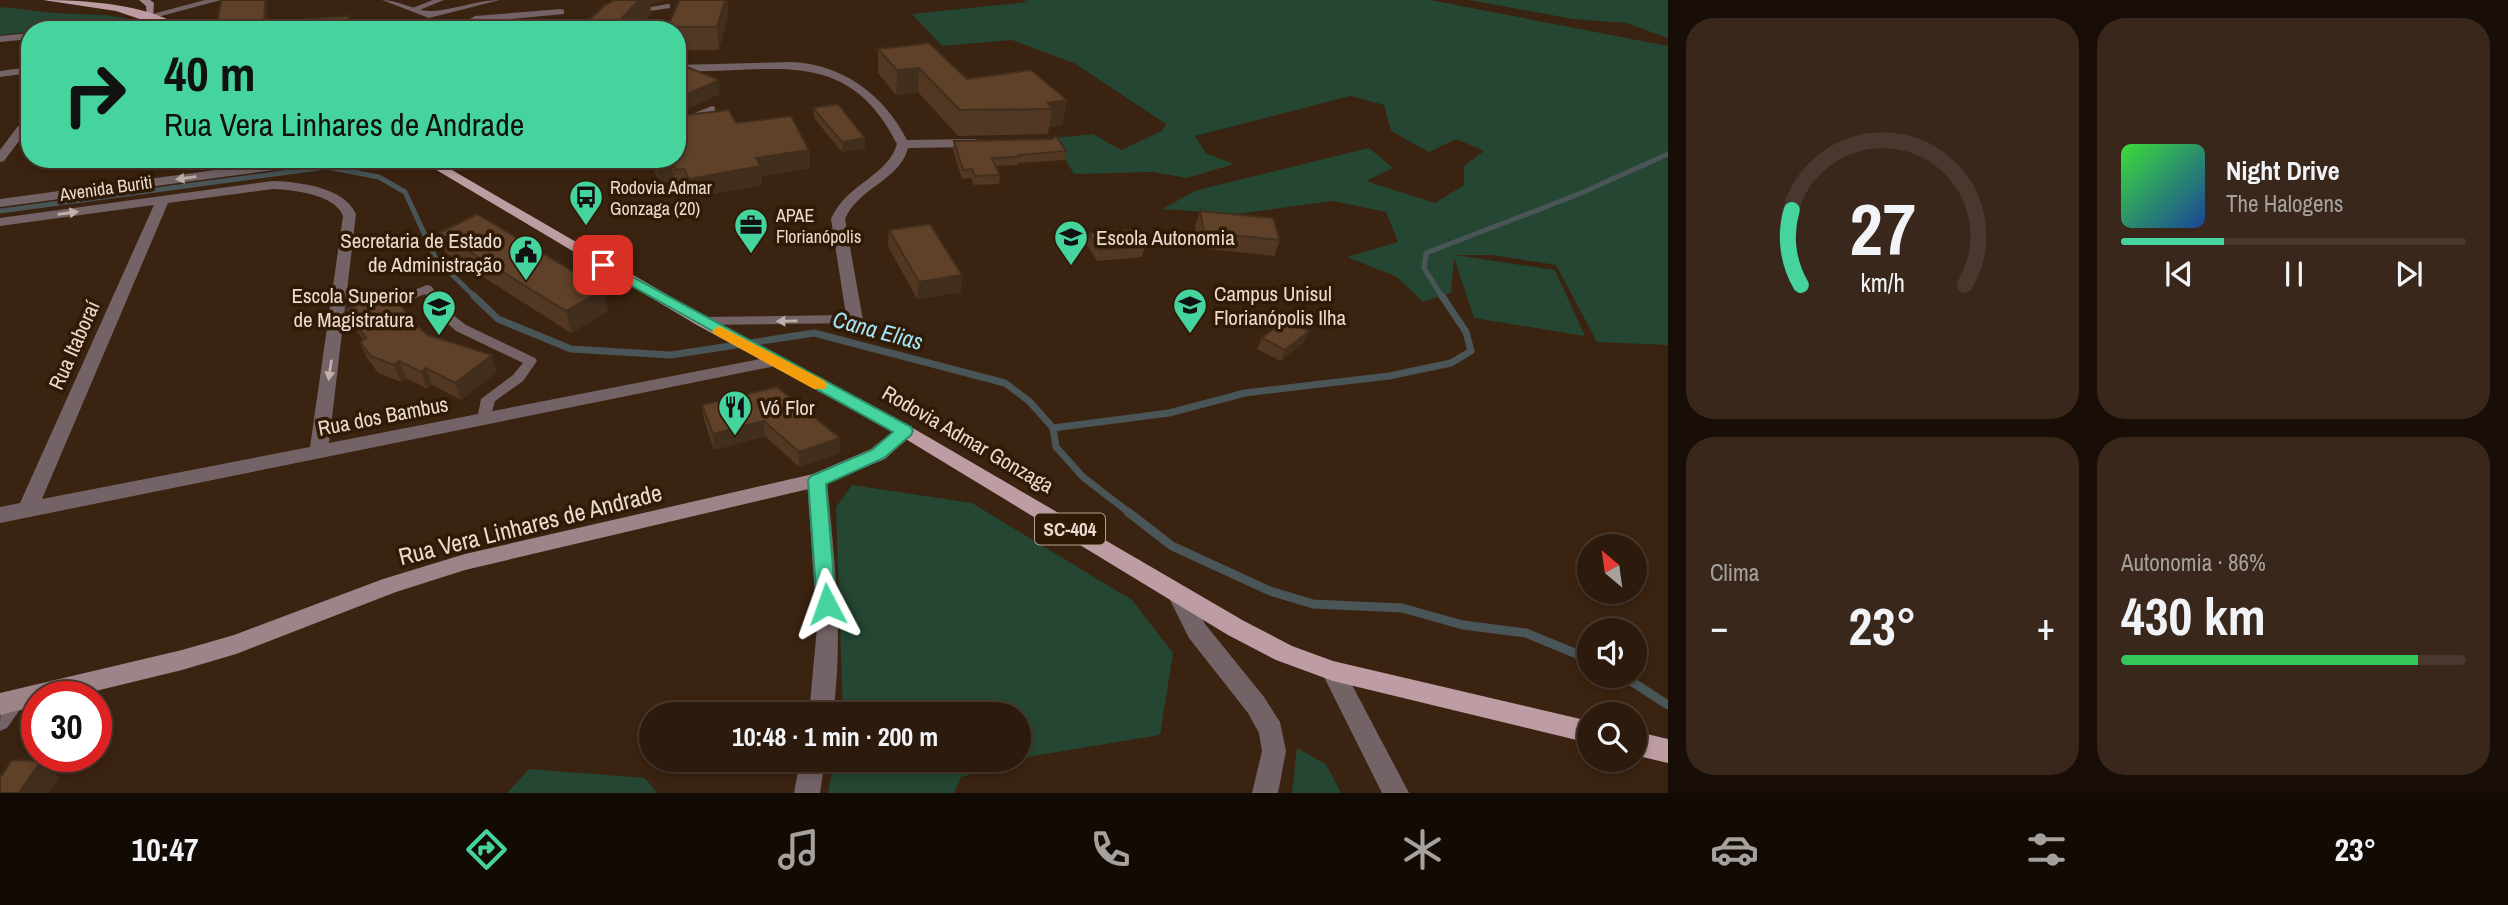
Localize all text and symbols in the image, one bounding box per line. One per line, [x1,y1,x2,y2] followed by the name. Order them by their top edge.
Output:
[164,40,256,106] text: 40 m
[49,49,140,140] icon: right
[164,103,524,146] text: Rua Vera Linhares de Andrade
[2226,153,2340,188] text: Night Drive
[57,169,154,207] street label: Avenida Buriti
[175,173,197,184] one-way arrow
[610,175,712,221] place label: Rodovia Admar Gonzaga (20)
[567,178,605,227] bus stop icon: Rodovia Admar Gonzaga (20)
[1849,180,1916,278] text: 27
[2226,188,2343,219] text: The Halogens
[775,203,861,249] place label: APAE Florianópolis
[732,206,770,255] office icon: APAE Florianópolis
[57,207,79,218] one-way arrow
[1052,218,1090,267] school or university icon: Escola Autonomia
[1096,223,1235,252] place label: Escola Autonomia
[340,226,502,279] place label: Secretaria de Estado de Administração
[507,233,545,282] public building icon: Secretaria de Estado de Administração
[573,235,633,295] pin
[584,246,622,284] icon: arrive
[2160,255,2198,293] icon: previous
[2275,255,2313,293] icon: pause
[2390,255,2428,293] icon: next
[1860,266,1905,300] text: km/h
[1214,279,1347,332] place label: Campus Unisul Florianópolis Ilha
[291,281,414,334] place label: Escola Superior de Magistratura
[1171,286,1209,335] school or university icon: Campus Unisul Florianópolis Ilha
[420,288,458,337] school or university icon: Escola Superior de Magistratura
[41,296,107,394] street label: Rua Itaboraí
[829,303,927,357] water label: Cana Elias
[776,315,798,326] one-way arrow
[325,360,336,382] one-way arrow
[877,378,1059,500] street label: Rodovia Admar Gonzaga
[716,388,754,437] restaurant icon: Vó Flor
[315,389,451,443] street label: Rua dos Bambus
[760,393,815,422] place label: Vó Flor
[395,476,665,572] street label: Rua Vera Linhares de Andrade
[1035,514,1105,544] road number: SC-404
[1577,534,1647,604] north arrow
[1577,534,1647,772] map controls
[2121,547,2266,578] text: Autonomia · 86%
[1710,557,1759,588] text: Clima
[790,567,864,641] position arrow
[2121,581,2266,651] text: 430 km
[1848,591,1917,661] text: 23°
[1710,601,1728,652] text: −
[2037,601,2055,652] text: +
[1577,618,1647,688] button: sound
[21,681,112,772] speed limit sign: 30
[1577,702,1647,772] button: search
[732,719,938,754] text: 10:48 · 1 min · 200 m
[462,825,511,874] icon: directions
[774,825,823,874] icon: music
[1086,825,1135,874] icon: phone
[1398,825,1447,874] icon: climate
[1710,825,1759,874] icon: car
[2022,825,2071,874] icon: filters
[132,828,199,871] text: 10:47
[2334,828,2376,871] text: 23°

